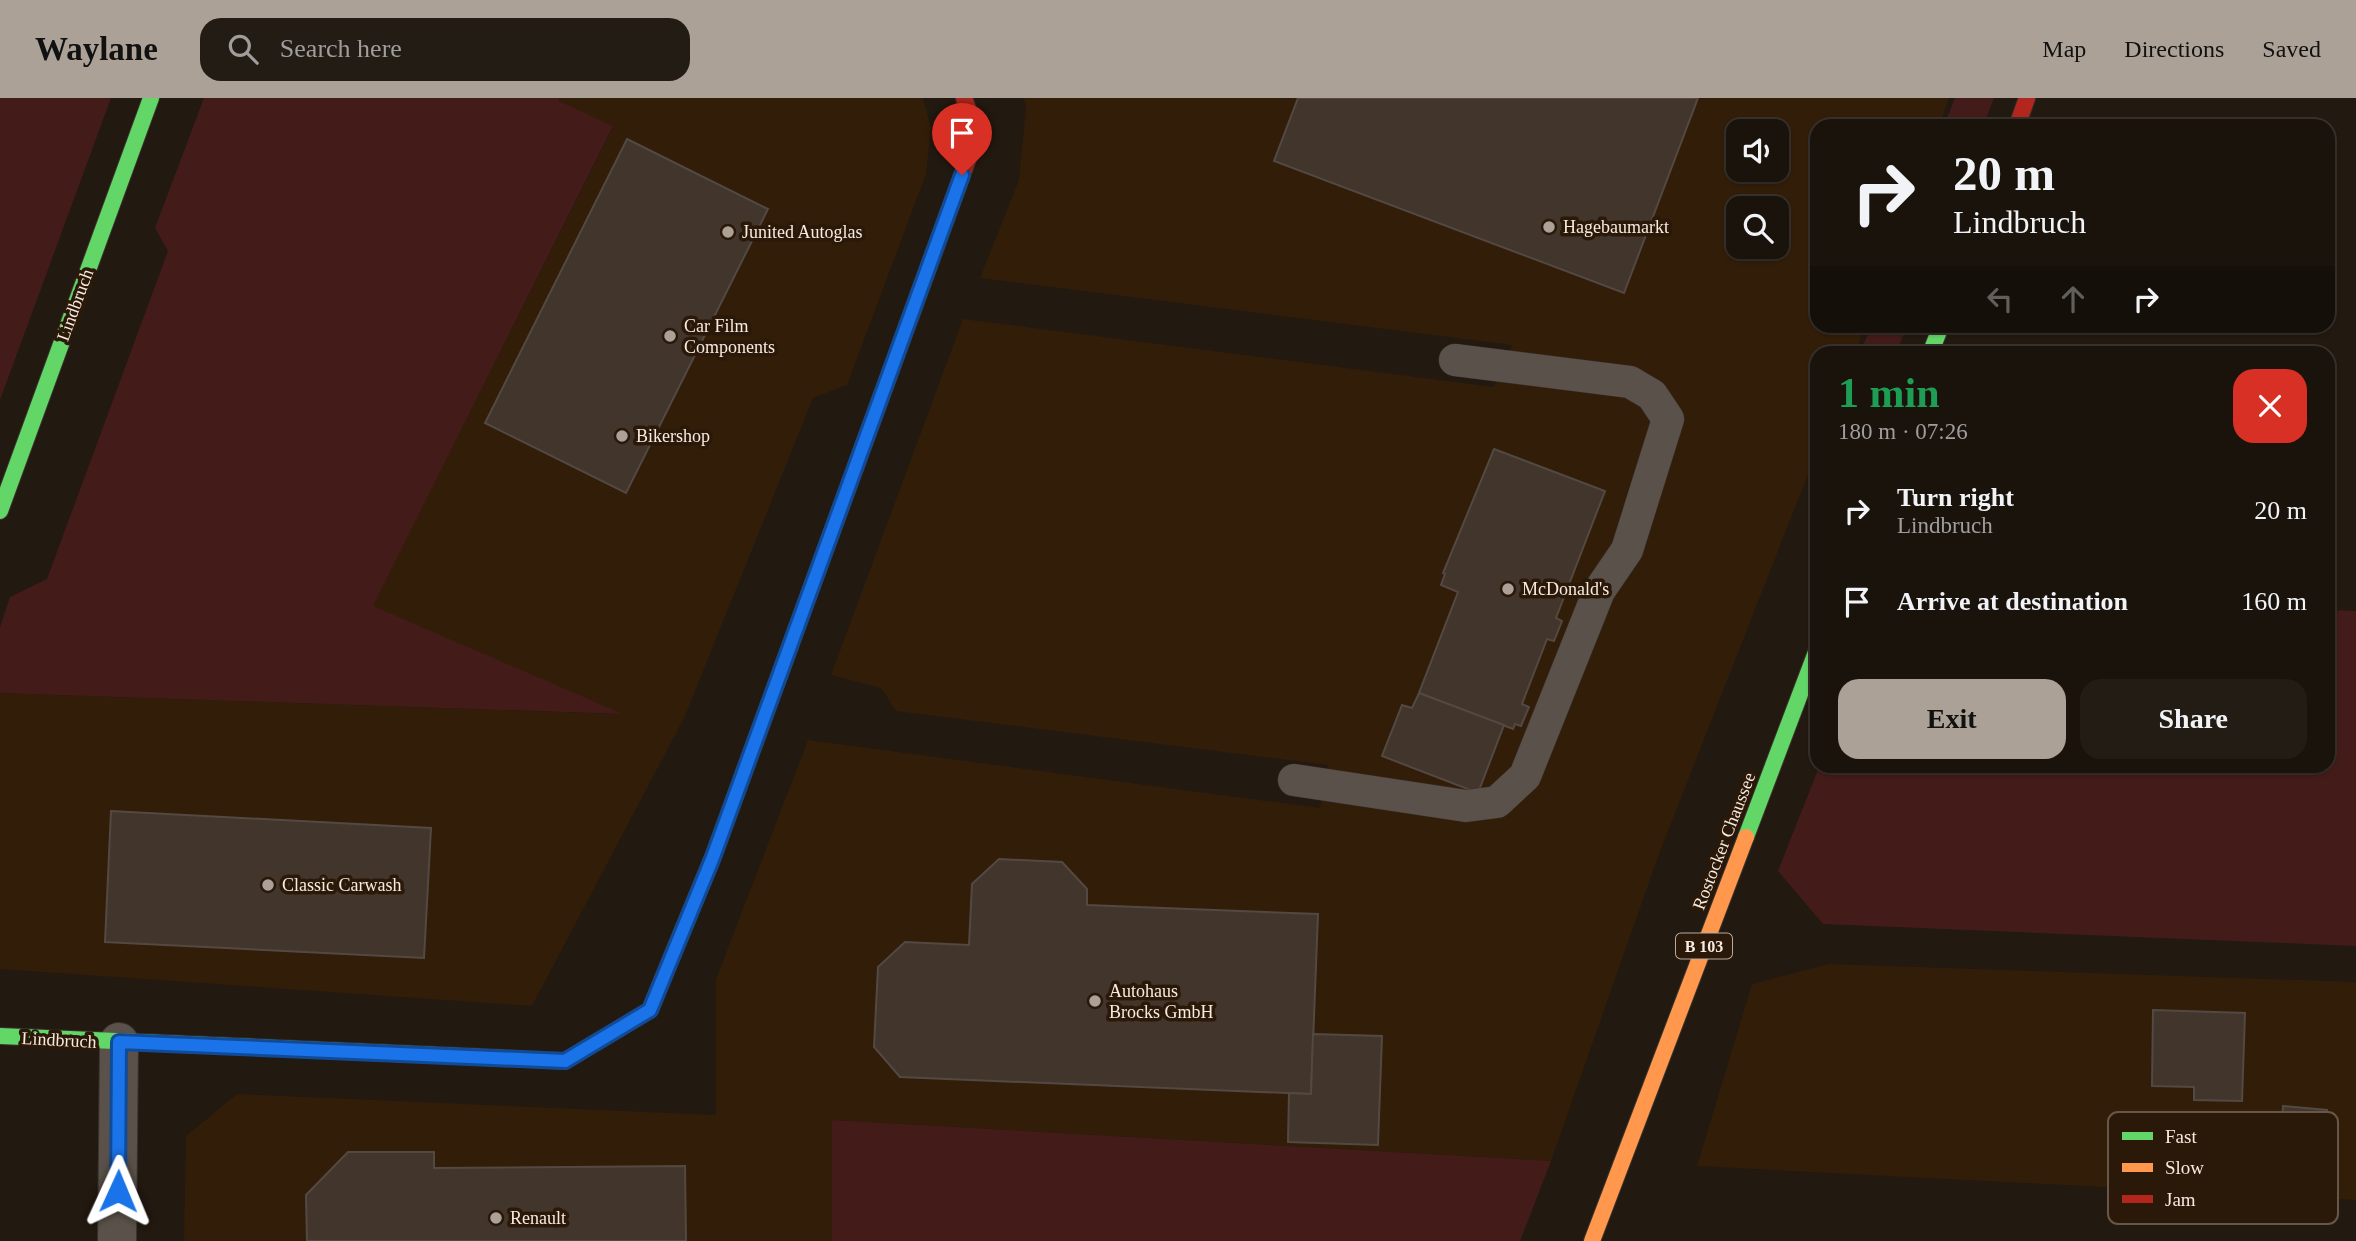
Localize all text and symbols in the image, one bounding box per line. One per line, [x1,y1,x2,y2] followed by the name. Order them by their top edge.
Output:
[200,18,690,81] search box
[224,30,262,68] icon: search
[35,31,158,67] text: Waylane
[280,34,402,63] text: Search here
[2042,36,2086,62] text: Map
[2124,36,2224,62] text: Directions
[2262,36,2321,62] text: Saved
[932,103,992,175] pin
[943,114,981,152] icon: arrive
[1726,119,1789,259] map controls
[1726,119,1789,182] button: sound
[1953,146,2055,201] text: 20 m
[1838,147,1929,238] icon: right
[1726,196,1789,259] button: search
[1953,204,2086,240] text: Lindbruch
[1563,217,1669,237] place label: Hagebaumarkt
[1541,219,1557,235] marker: Hagebaumarkt
[742,222,863,242] place label: Junited Autoglas
[720,224,736,240] marker: Junited Autoglas
[53,266,97,344] street label: Lindbruch
[1981,280,2019,318] icon: left
[2054,280,2092,318] icon: ahead
[2127,280,2165,318] icon: right
[684,316,775,357] place label: Car Film Components
[662,328,678,344] marker: Car Film Components
[2233,369,2307,443] button: close
[1838,370,1940,416] text: 1 min
[1838,419,1968,444] text: 180 m · 07:26
[636,426,710,446] place label: Bikershop
[614,428,630,444] marker: Bikershop
[1897,483,2014,512] text: Turn right
[1838,492,1876,530] icon: right
[2254,496,2307,525] text: 20 m
[1897,513,1993,538] text: Lindbruch
[1522,579,1609,599] place label: McDonald's
[1500,581,1516,597] marker: McDonald's
[1838,583,1876,621] icon: arrive
[1897,587,2128,616] text: Arrive at destination
[2241,587,2307,616] text: 160 m
[1838,679,2066,759] button: Exit
[2080,679,2307,759] button: Share
[1689,770,1759,912] street label: Rostocker Chaussee
[282,875,401,895] place label: Classic Carwash
[260,877,276,893] marker: Classic Carwash
[1676,933,1732,958] road number: B 103
[1109,981,1214,1022] place label: Autohaus Brocks GmbH
[1087,993,1103,1009] marker: Autohaus Brocks GmbH
[21,1028,97,1052] street label: Lindbruch
[2108,1112,2338,1224] legend
[2165,1126,2197,1147] text: Fast
[81,1154,155,1228] position arrow
[2165,1157,2204,1178] text: Slow
[2165,1189,2196,1210] text: Jam
[510,1208,566,1228] place label: Renault
[488,1210,504,1226] marker: Renault

